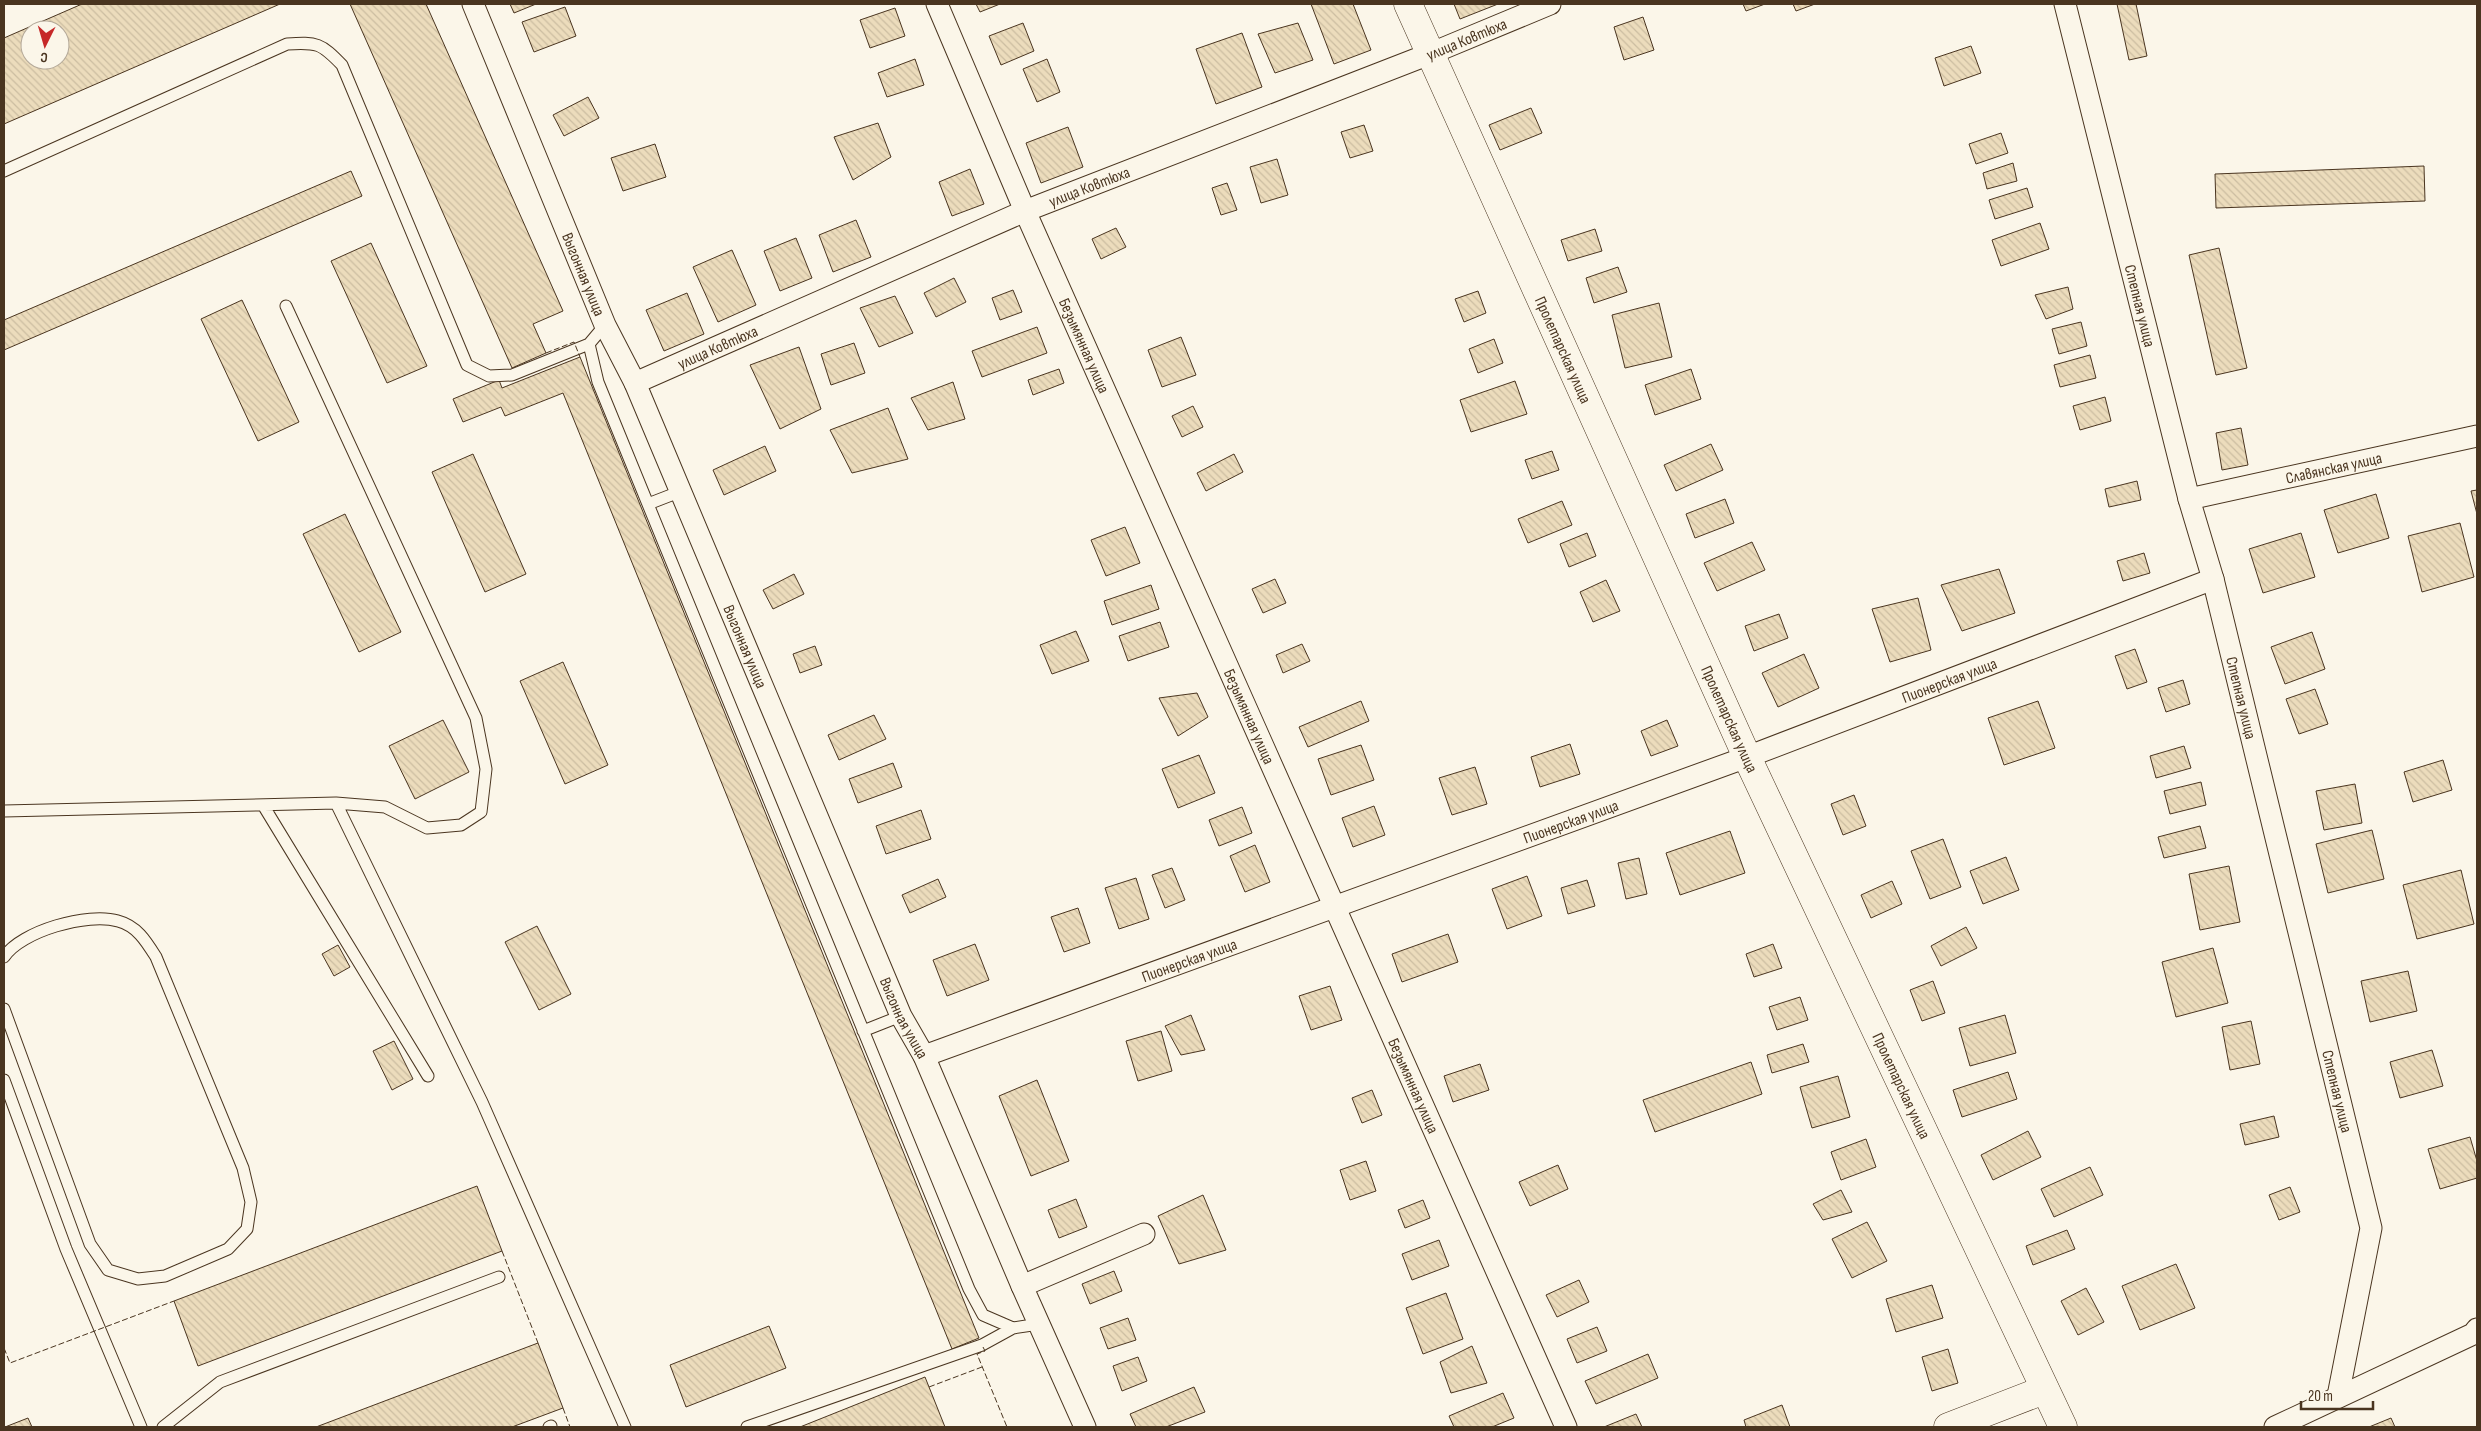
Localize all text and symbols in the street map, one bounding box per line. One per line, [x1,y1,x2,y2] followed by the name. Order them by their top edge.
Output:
[1424,15,1510,65] street label: улица Ковтюха
[20,20,70,70] north arrow
[40,49,48,66] text: С
[1046,163,1133,212] street label: улица Ковтюха
[557,230,608,319] street label: Выгонная улица
[2120,263,2159,349] street label: Степная улица
[1530,294,1595,407] street label: Пролетарская улица
[1054,295,1113,397] street label: Безымянная улица
[675,322,761,374] street label: улица Ковтюха
[2284,449,2384,489] street label: Славянская улица
[718,602,770,691] street label: Выгонная улица
[1900,654,2000,708] street label: Пионерская улица
[2221,655,2260,741] street label: Степная улица
[1696,663,1761,776] street label: Пролетарская улица
[1219,666,1278,767] street label: Безымянная улица
[1521,796,1621,848] street label: Пионерская улица
[1139,935,1240,987] street label: Пионерская улица
[875,975,931,1062] street label: Выгонная улица
[1867,1030,1934,1142] street label: Пролетарская улица
[1383,1036,1442,1137] street label: Безымянная улица
[2317,1048,2355,1135] street label: Степная улица
[2301,1378,2374,1410] scale bar
[2308,1387,2333,1406] text: 20 m

